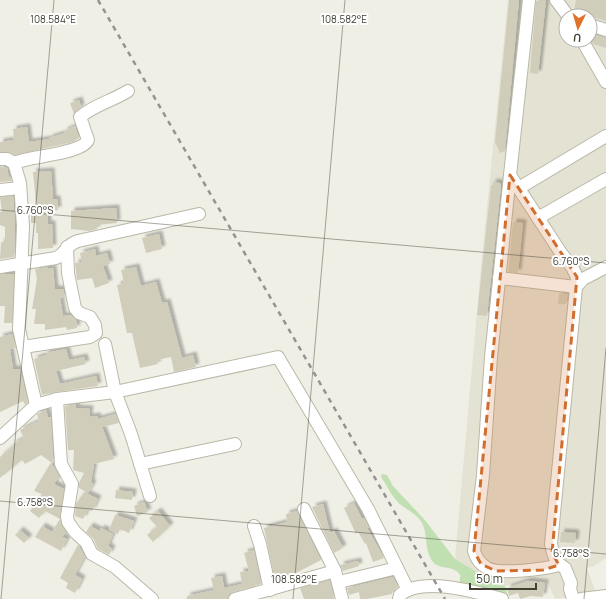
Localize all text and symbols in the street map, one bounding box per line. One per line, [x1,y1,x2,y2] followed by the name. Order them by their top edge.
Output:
[558,8,598,48] north arrow
[30,12,76,26] text: 108.584°E
[321,12,367,26] text: 108.582°E
[572,31,582,46] text: U
[17,203,53,217] text: 6.760°S
[553,254,589,268] text: 6.760°S
[17,495,53,509] text: 6.758°S
[553,546,589,560] text: 6.758°S
[470,565,536,591] scale bar
[476,570,503,587] text: 50 m
[271,572,317,586] text: 108.582°E

